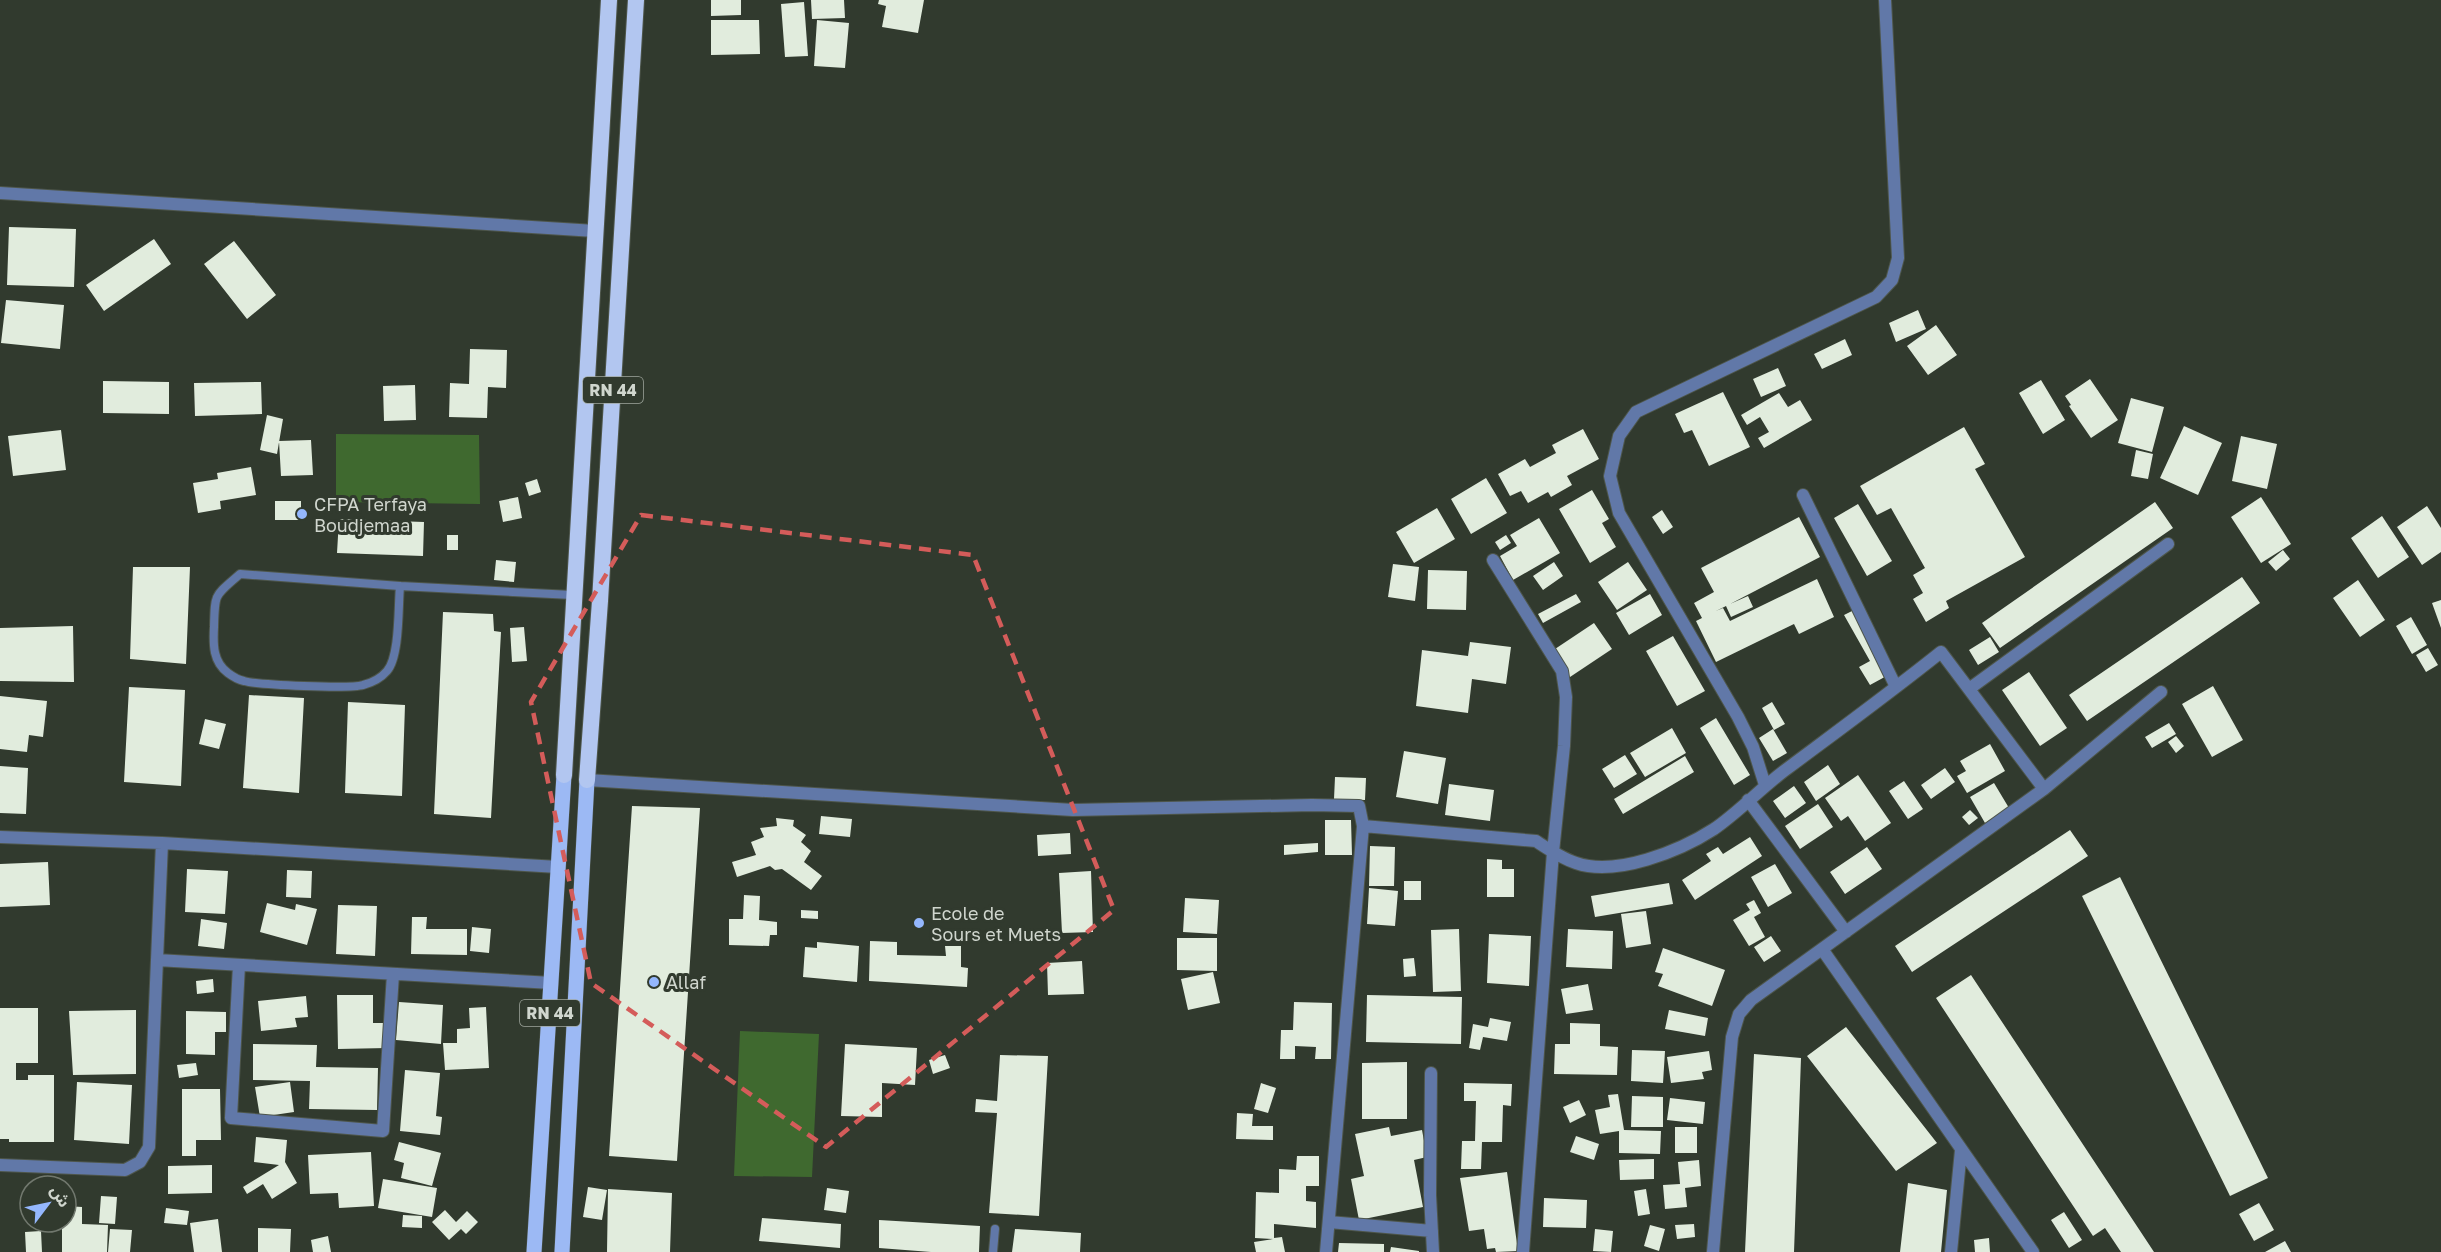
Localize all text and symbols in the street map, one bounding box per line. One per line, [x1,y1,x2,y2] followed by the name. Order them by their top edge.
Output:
[583,377,643,403] road number: RN 44
[314,493,427,536] place label: CFPA Terfaya Boudjemaa
[295,507,309,521] marker: CFPA Terfaya Boudjemaa
[931,902,1061,945] place label: Ecole de Sours et Muets
[912,916,926,930] marker: Ecole de Sours et Muets
[666,971,706,993] place label: Allaf
[647,975,661,989] marker: Allaf
[520,1000,580,1026] road number: RN 44
[18,1174,78,1234] north arrow
[46,1181,75,1211] text: ش

